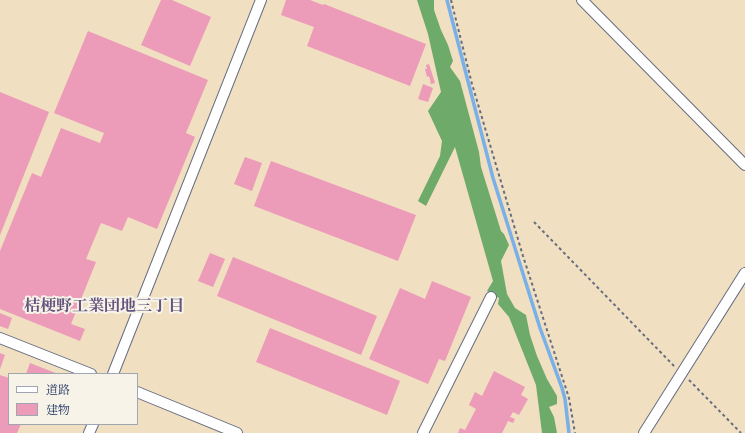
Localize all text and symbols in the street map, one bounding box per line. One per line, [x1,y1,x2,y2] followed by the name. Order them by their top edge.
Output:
[24,297,184,317] district label: 桔梗野工業団地三丁目
[8,373,138,425] legend
[46,385,70,397] text: 道路
[46,405,70,417] text: 建物

